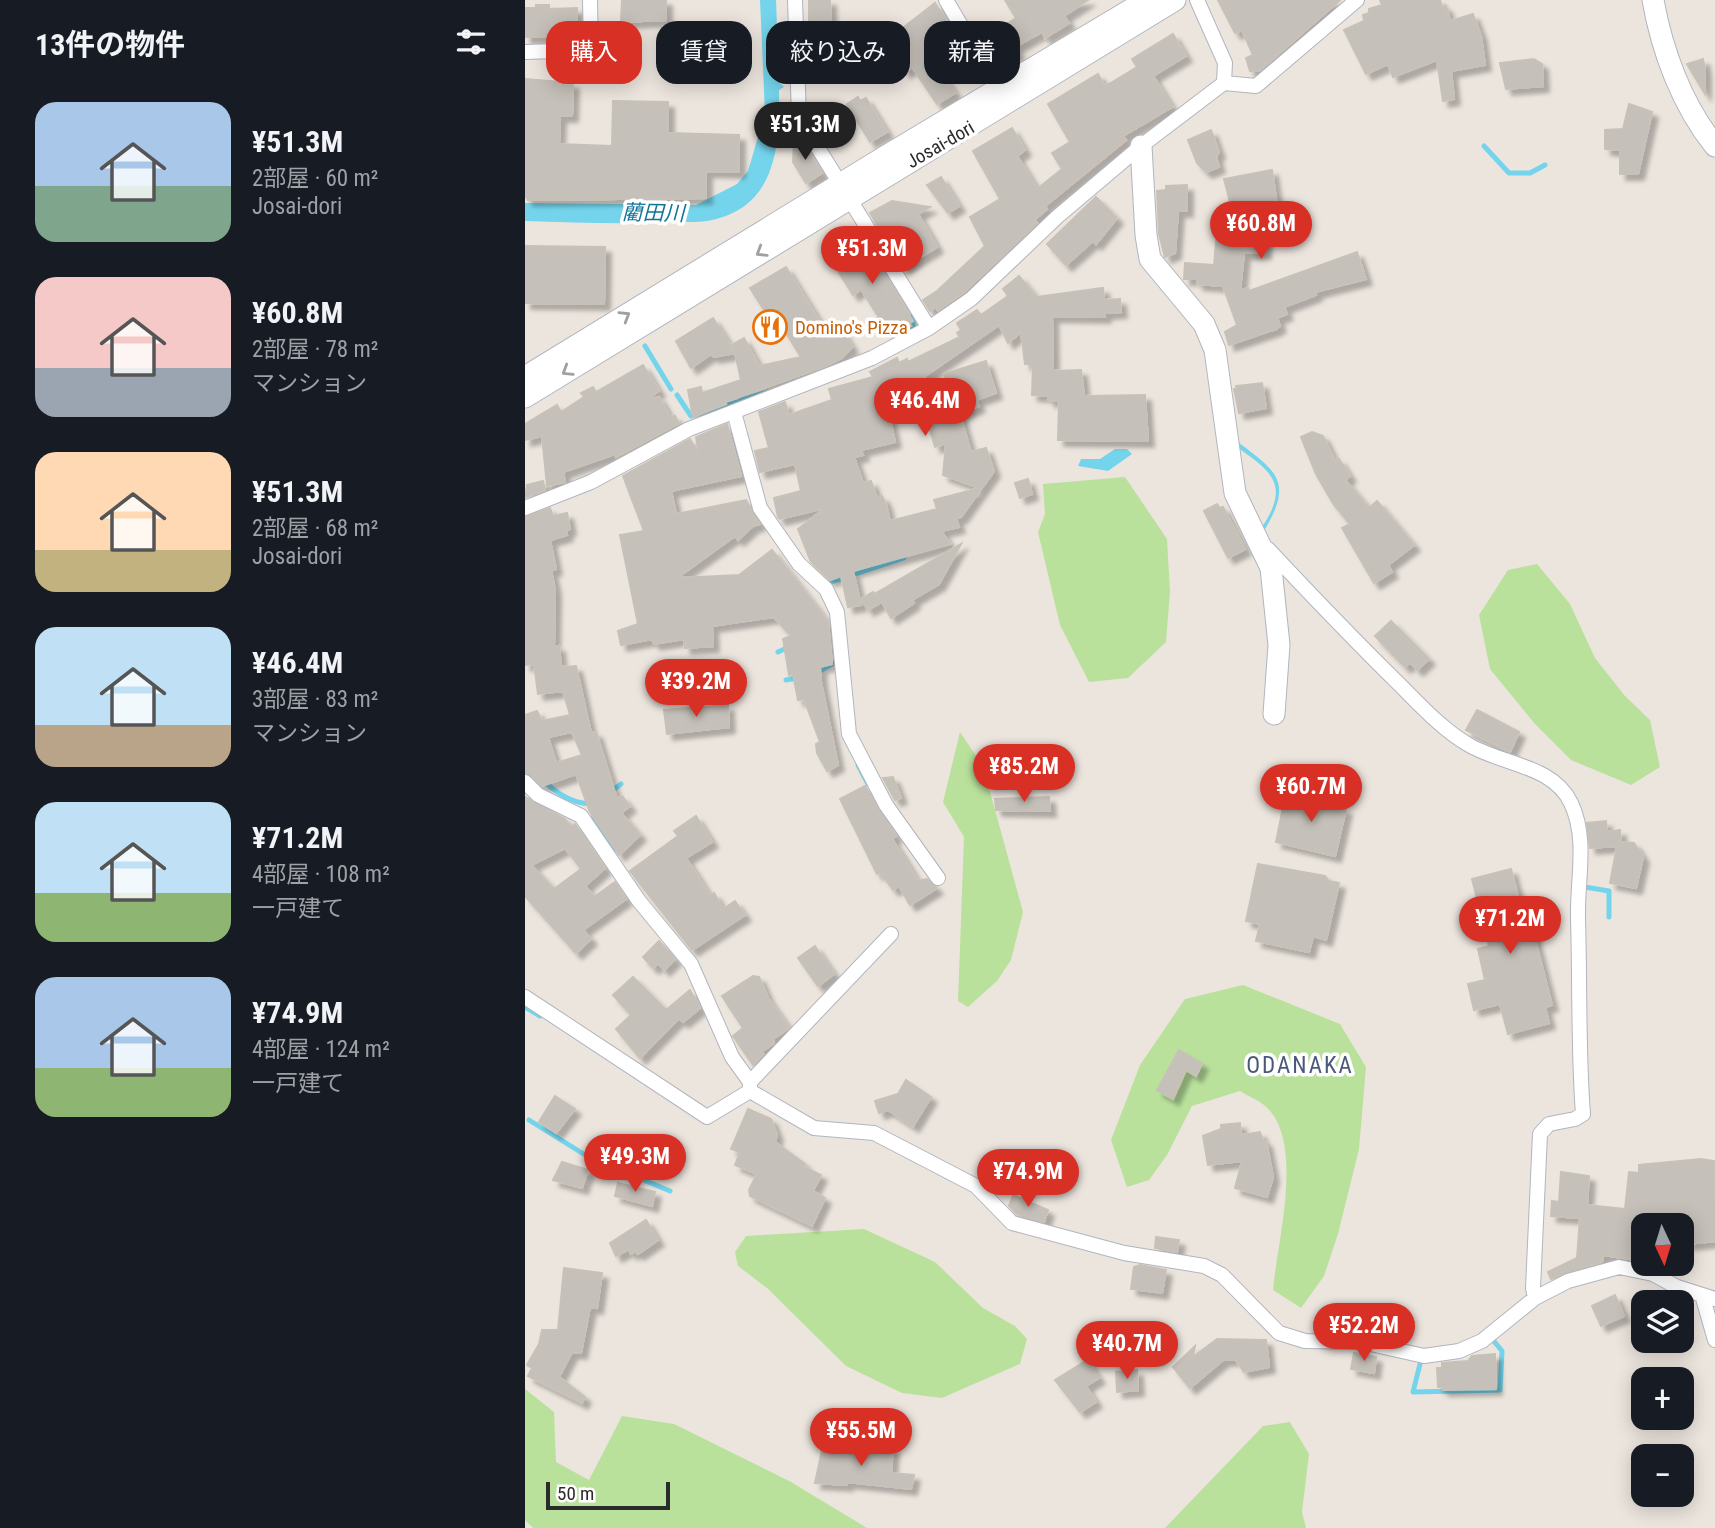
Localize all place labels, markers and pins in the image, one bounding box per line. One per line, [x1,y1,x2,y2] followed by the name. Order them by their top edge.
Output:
[748,102,862,162] pin: ¥51.3M
[1204,202,1318,261] pin: ¥60.8M
[815,226,929,286] pin: ¥51.3M
[751,308,789,346] restaurant icon: Domino's Pizza
[795,316,908,339] place label: Domino's Pizza
[868,378,982,438] pin: ¥46.4M
[639,660,753,719] pin: ¥39.2M
[967,744,1081,804] pin: ¥85.2M
[1254,764,1368,824] pin: ¥60.7M
[1453,897,1567,956] pin: ¥71.2M
[578,1134,692,1194] pin: ¥49.3M
[971,1150,1085,1209] pin: ¥74.9M
[1307,1304,1421,1363] pin: ¥52.2M
[1070,1322,1184,1381] pin: ¥40.7M
[804,1408,918,1468] pin: ¥55.5M

